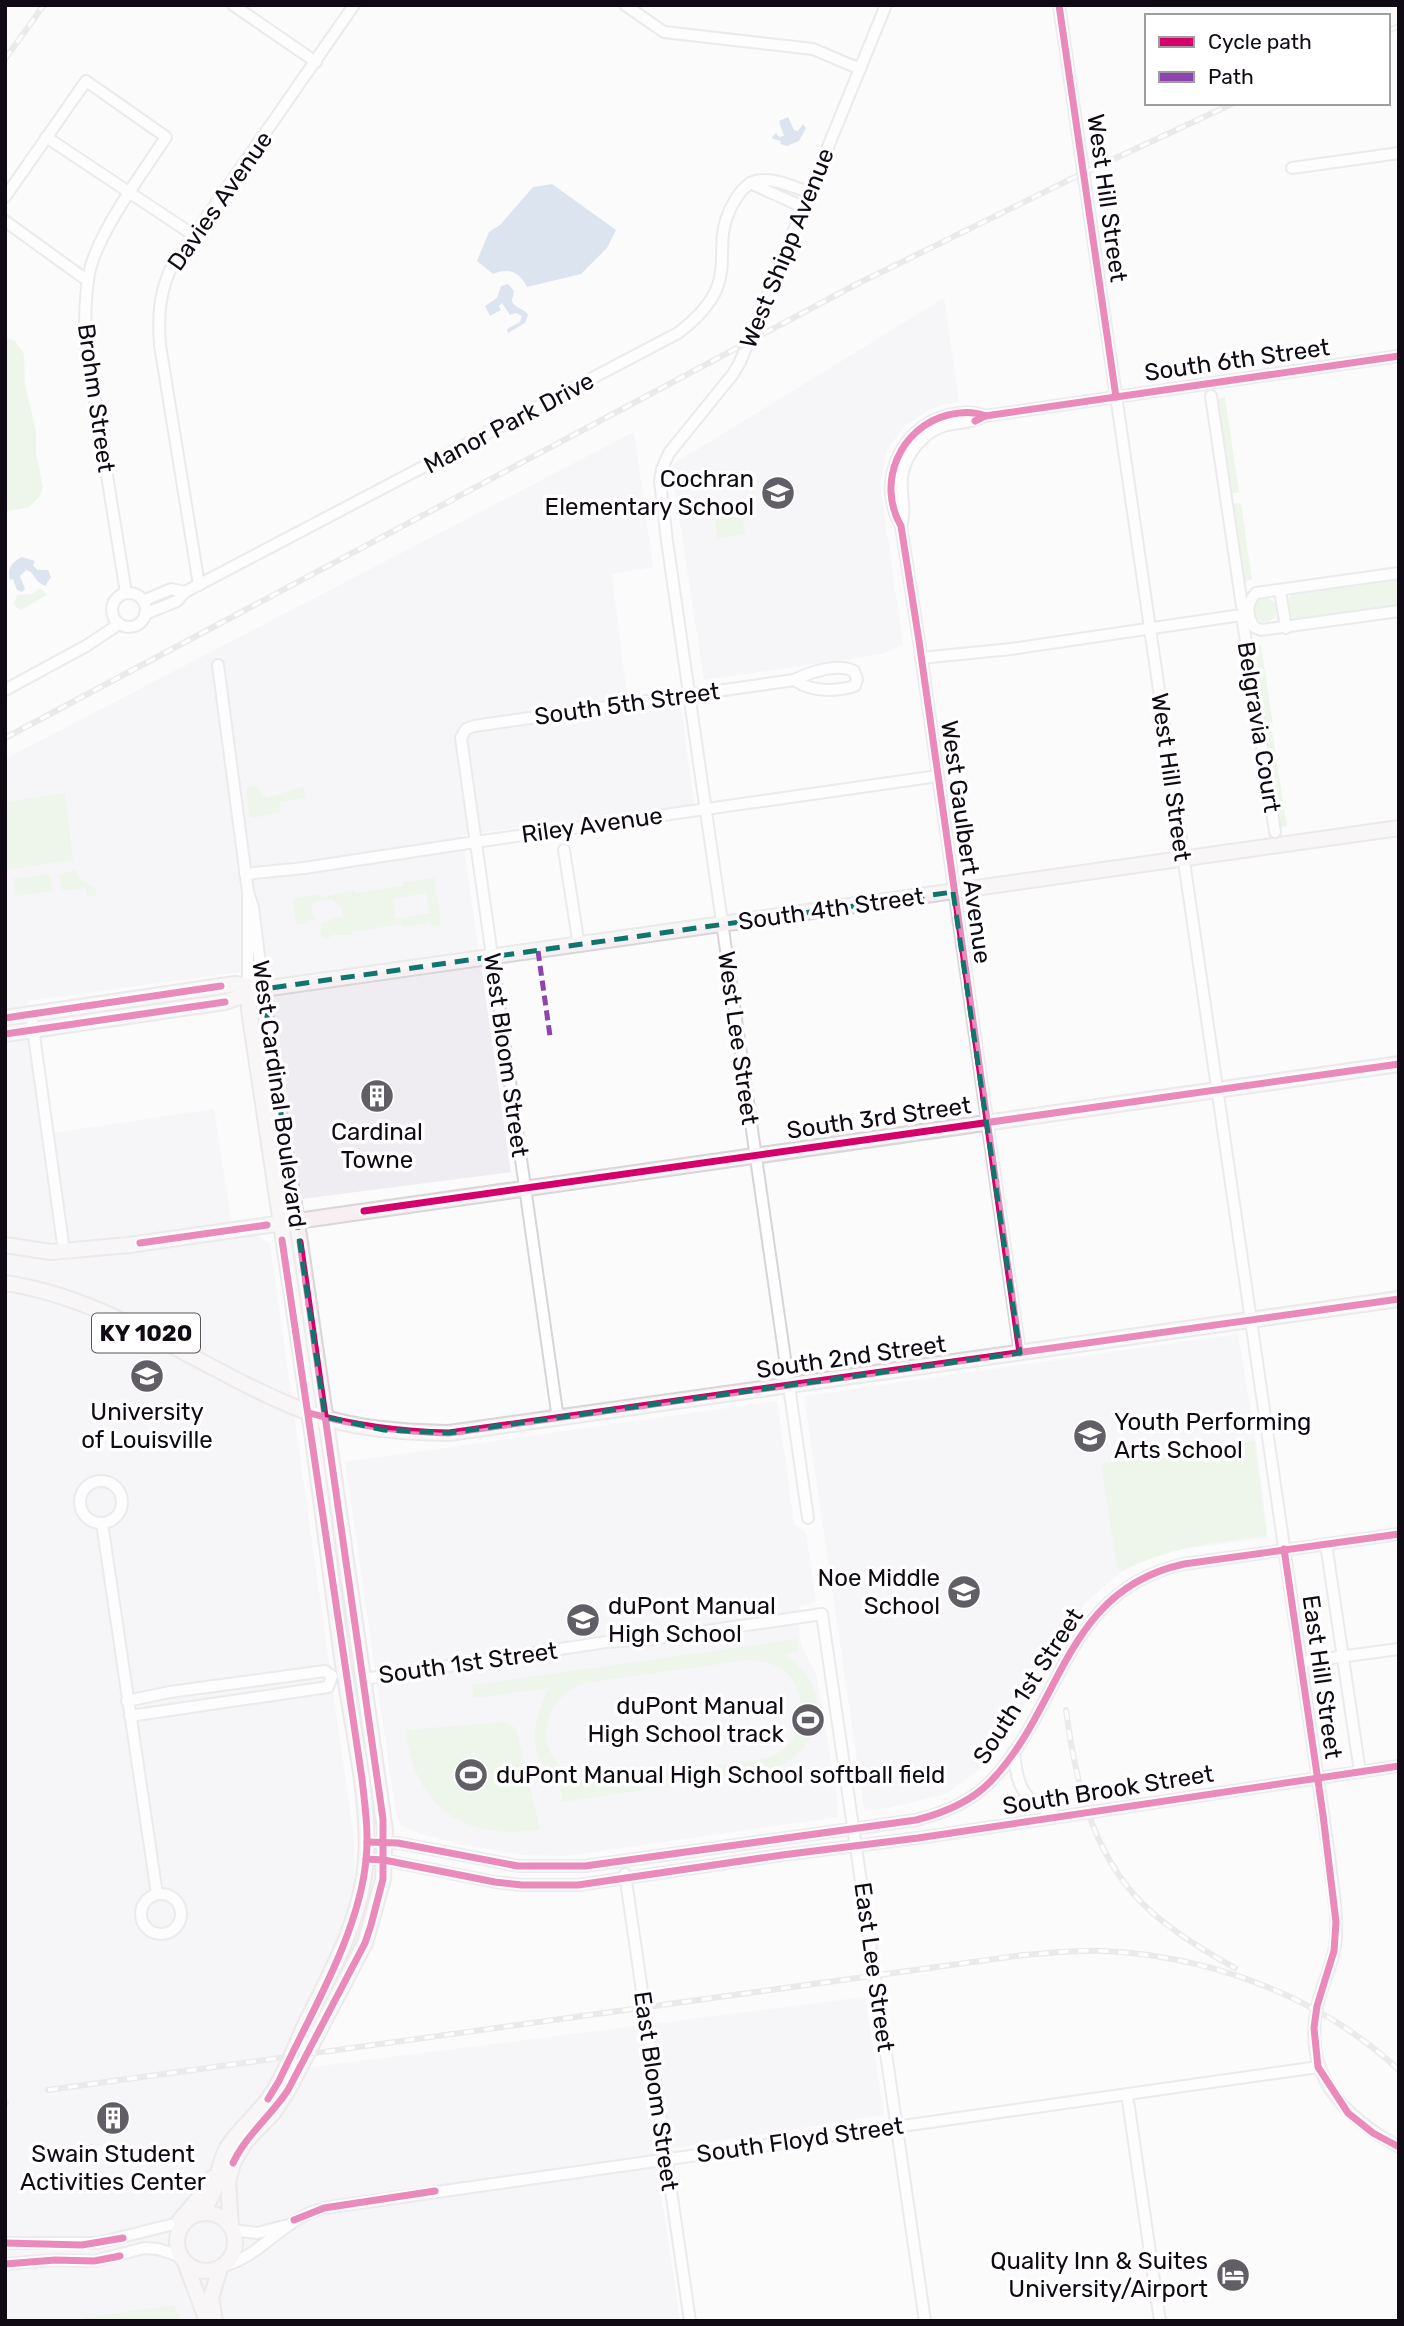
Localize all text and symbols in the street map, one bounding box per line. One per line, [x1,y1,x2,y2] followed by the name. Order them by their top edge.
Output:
[1145,14,1390,105] legend
[1208,29,1312,54] text: Cycle path
[1208,64,1254,89] text: Path
[1081,112,1133,284] street label: West Hill Street
[162,126,278,276] street label: Davies Avenue
[734,144,840,352] street label: West Shipp Avenue
[72,322,120,474] street label: Brohm Street
[1143,333,1331,387] street label: South 6th Street
[419,366,599,480] street label: Manor Park Drive
[545,465,754,521] place label: Cochran Elementary School
[759,474,797,512] school or university icon: Cochran Elementary School
[1232,640,1286,814] street label: Belgravia Court
[533,677,721,731] street label: South 5th Street
[1145,691,1197,863] street label: West Hill Street
[935,719,997,965] street label: West Gaulbert Avenue
[520,801,664,849] street label: Riley Avenue
[736,882,926,936] street label: South 4th Street
[712,949,764,1127] street label: West Lee Street
[478,951,534,1159] street label: West Bloom Street
[246,959,312,1229] street label: West Cardinal Boulevard
[358,1077,396,1115] building icon: Cardinal Towne
[785,1091,973,1145] street label: South 3rd Street
[331,1118,423,1174] place label: Cardinal Towne
[92,1314,200,1352] road number: KY 1020
[754,1330,948,1384] street label: South 2nd Street
[128,1357,166,1395] school or university icon: University of Louisville
[81,1398,213,1454] place label: University of Louisville
[1114,1408,1311,1464] place label: Youth Performing Arts School
[1071,1417,1109,1455] school or university icon: Youth Performing Arts School
[818,1564,940,1620] place label: Noe Middle School
[945,1573,983,1611] school or university icon: Noe Middle School
[608,1592,776,1648] place label: duPont Manual High School
[1297,1593,1347,1761] street label: East Hill Street
[564,1601,602,1639] school or university icon: duPont Manual High School
[967,1603,1089,1769] street label: South 1st Street
[377,1637,559,1689] street label: South 1st Street
[587,1692,785,1748] place label: duPont Manual High School track
[789,1701,827,1739] sports icon: duPont Manual High School track
[452,1756,490,1794] sports icon: duPont Manual High School softball field
[1001,1760,1215,1820] street label: South Brook Street
[496,1761,945,1789] place label: duPont Manual High School softball field
[848,1881,900,2053] street label: East Lee Street
[628,1989,684,2193] street label: East Bloom Street
[94,2099,132,2137] building icon: Swain Student Activities Center
[695,2112,905,2168] street label: South Floyd Street
[20,2140,206,2196] place label: Swain Student Activities Center
[990,2247,1208,2303] place label: Quality Inn & Suites University/Airport
[1214,2256,1252,2294] hotel icon: Quality Inn & Suites University/Airport

